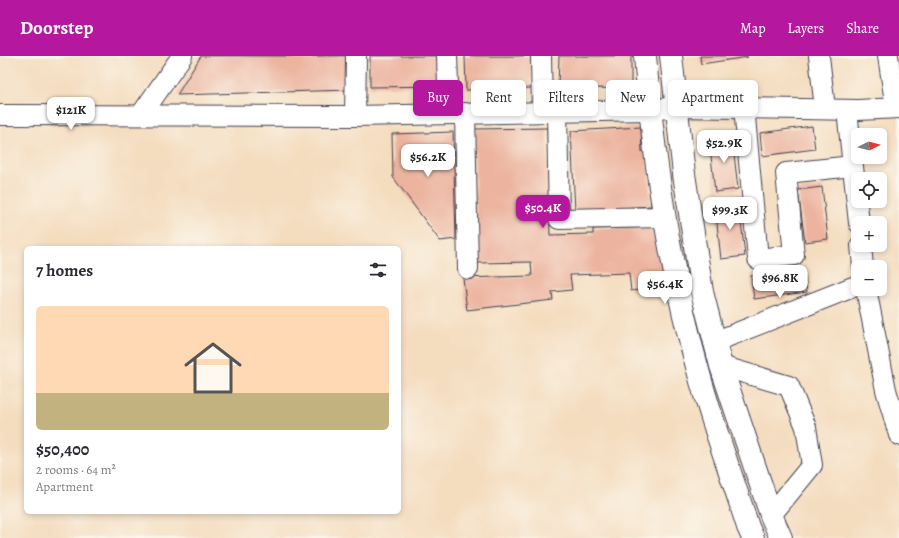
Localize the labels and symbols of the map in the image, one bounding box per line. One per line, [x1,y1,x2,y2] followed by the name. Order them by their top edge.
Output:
[43,97,99,131] pin: $121K
[851,128,887,164] north arrow
[691,130,757,164] pin: $52.9K
[395,144,461,178] pin: $56.2K
[510,195,576,229] pin: $50.4K
[697,197,763,231] pin: $99.3K
[747,265,813,299] pin: $96.8K
[632,271,698,305] pin: $56.4K

